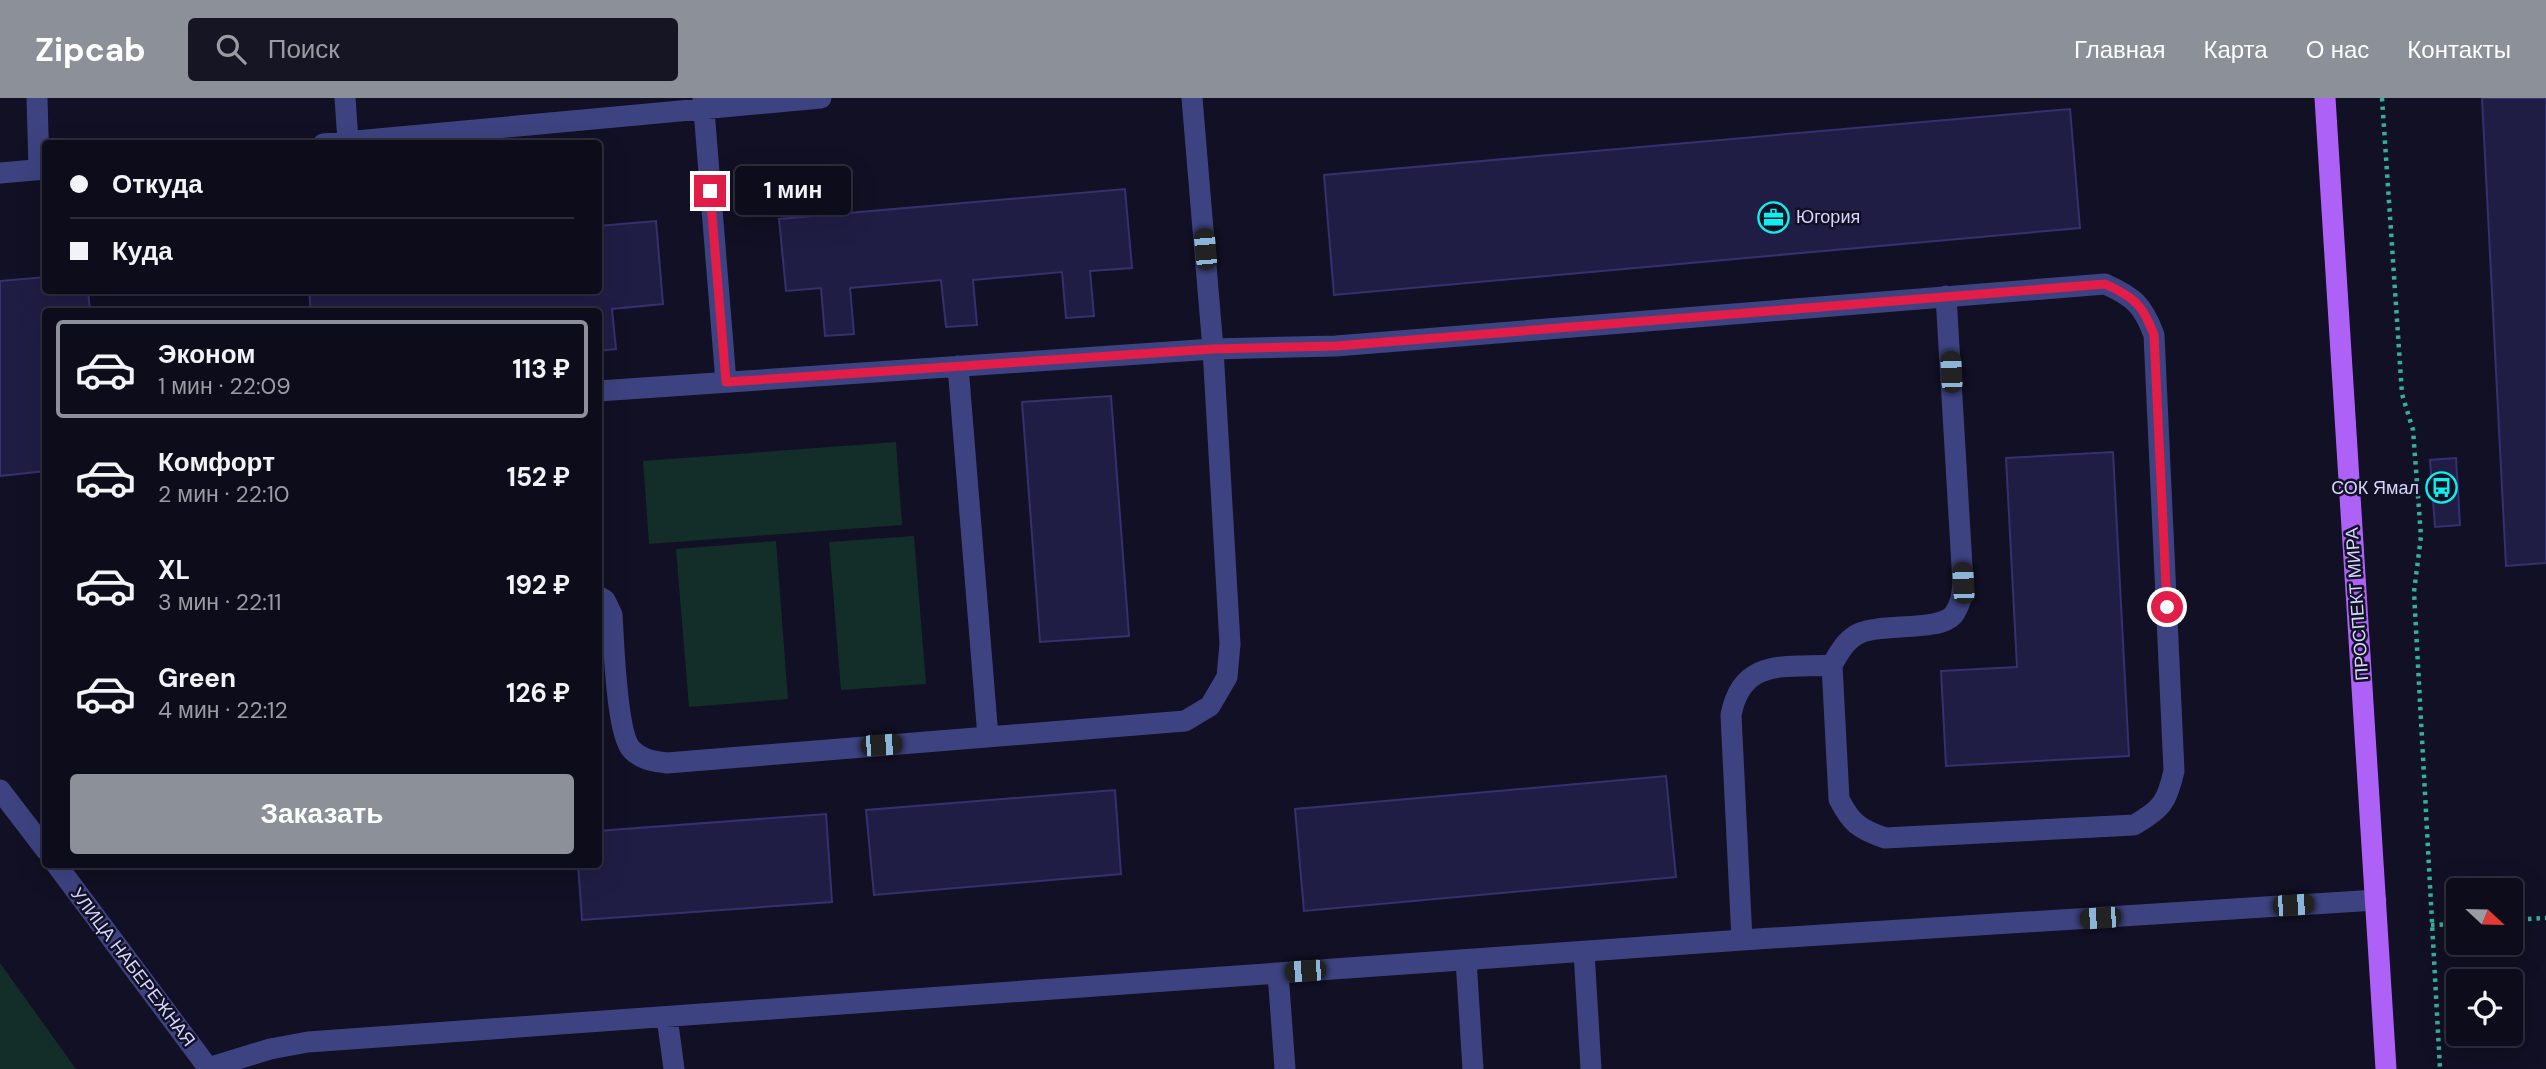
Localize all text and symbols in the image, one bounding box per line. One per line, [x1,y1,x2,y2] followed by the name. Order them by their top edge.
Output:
[188,18,678,81] search box
[35,28,146,71] text: Zipcab
[212,30,250,68] icon: search
[268,32,340,66] text: Поиск
[2074,34,2165,65] text: Главная
[2203,34,2268,65] text: Карта
[2306,34,2369,65] text: О нас
[2407,34,2511,65] text: Контакты
[734,166,850,216] callout: 1 мин
[112,167,203,201] text: Откуда
[694,175,726,207] route end
[764,175,822,205] text: 1 мин
[1756,200,1790,234] office icon: Югория
[1796,205,1860,229] place label: Югория
[1193,227,1218,271] car
[112,234,173,268] text: Куда
[158,337,256,371] text: Эконом
[74,338,137,401] icon: car
[1940,350,1963,394] car
[512,352,570,386] text: 113 ₽
[158,371,291,401] text: 1 мин · 22:09
[158,445,275,479] text: Комфорт
[74,446,137,509] icon: car
[506,460,570,494] text: 152 ₽
[2425,471,2459,505] bus stop icon: СОК Ямал
[2331,476,2419,500] place label: СОК Ямал
[158,479,290,509] text: 2 мин · 22:10
[2340,527,2374,681] street label: ПРОСПЕКТ МИРА
[158,553,190,587] text: XL
[74,554,137,617] icon: car
[1952,561,1975,605] car
[506,568,570,602] text: 192 ₽
[158,587,281,617] text: 3 мин · 22:11
[2151,591,2183,623] route start
[158,661,236,695] text: Green
[74,662,137,725] icon: car
[506,676,570,710] text: 126 ₽
[158,695,288,725] text: 4 мин · 22:12
[860,733,903,757] car
[70,774,574,854] button: Заказать
[2446,878,2524,956] north arrow
[2446,878,2523,1046] map controls
[65,883,201,1051] street label: УЛИЦА НАБЕРЕЖНАЯ
[2272,893,2315,917] car
[2079,906,2122,930] car
[1284,959,1327,983] car
[2446,969,2523,1046] button: locate

